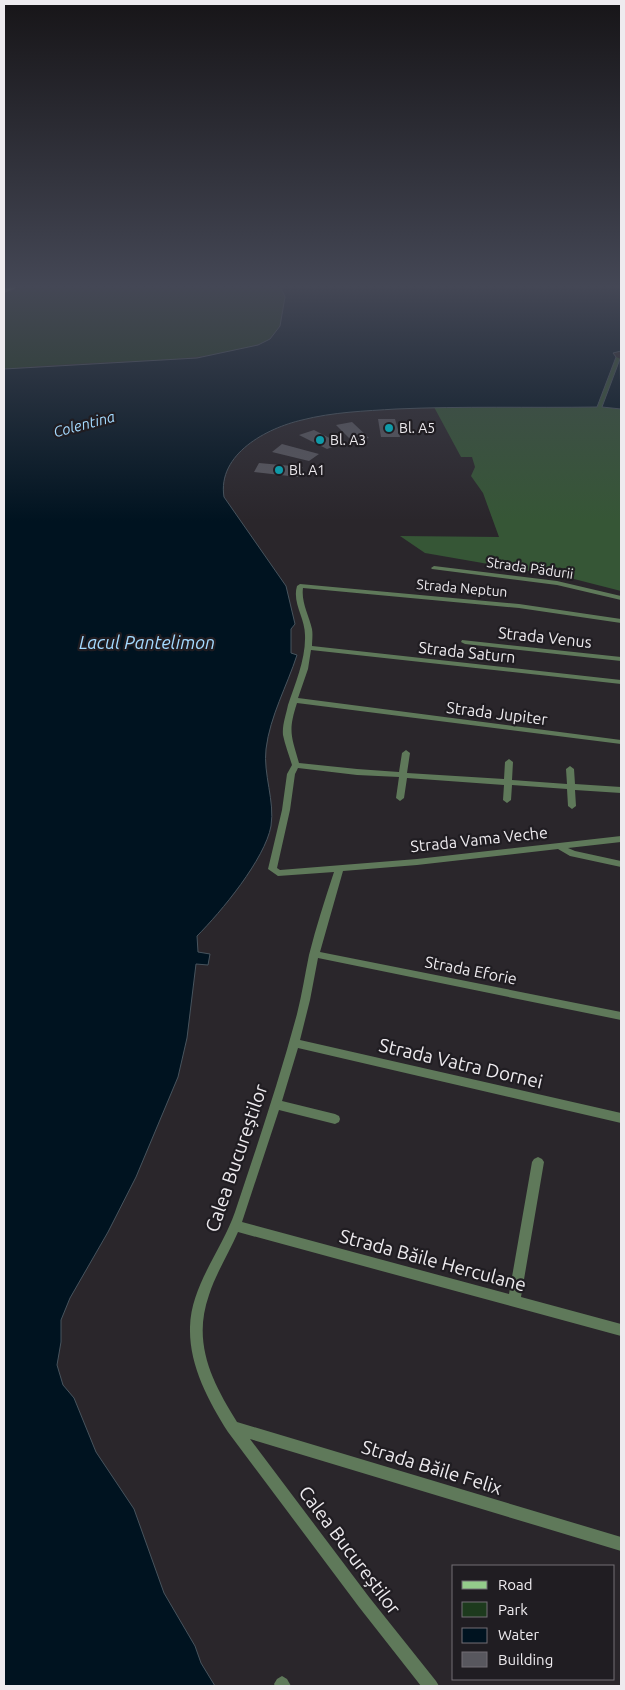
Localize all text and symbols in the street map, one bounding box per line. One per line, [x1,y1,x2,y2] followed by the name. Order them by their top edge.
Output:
[51,408,117,440] water label: Colentina
[399,420,435,436] place label: Bl. A5
[383,422,395,434] marker: Bl. A5
[330,432,366,448] place label: Bl. A3
[314,434,326,446] marker: Bl. A3
[289,462,325,478] place label: Bl. A1
[273,464,285,476] marker: Bl. A1
[485,554,575,582] street label: Strada Pădurii
[416,576,508,600] street label: Strada Neptun
[497,623,593,651] street label: Strada Venus
[79,632,215,652] water label: Lacul Pantelimon
[418,638,516,666] street label: Strada Saturn
[445,698,549,728] street label: Strada Jupiter
[410,823,548,855] street label: Strada Vama Veche
[423,952,519,988] street label: Strada Eforie
[377,1033,545,1093] street label: Strada Vatra Dornei
[200,1081,272,1235] street label: Calea Bucureștilor
[337,1224,529,1296] street label: Strada Băile Herculane
[359,1435,505,1499] street label: Strada Băile Felix
[295,1482,405,1618] street label: Calea Bucureștilor
[452,1565,615,1680] legend
[498,1576,533,1593] text: Road
[498,1601,528,1618] text: Park
[498,1626,539,1643] text: Water
[498,1651,553,1668] text: Building

